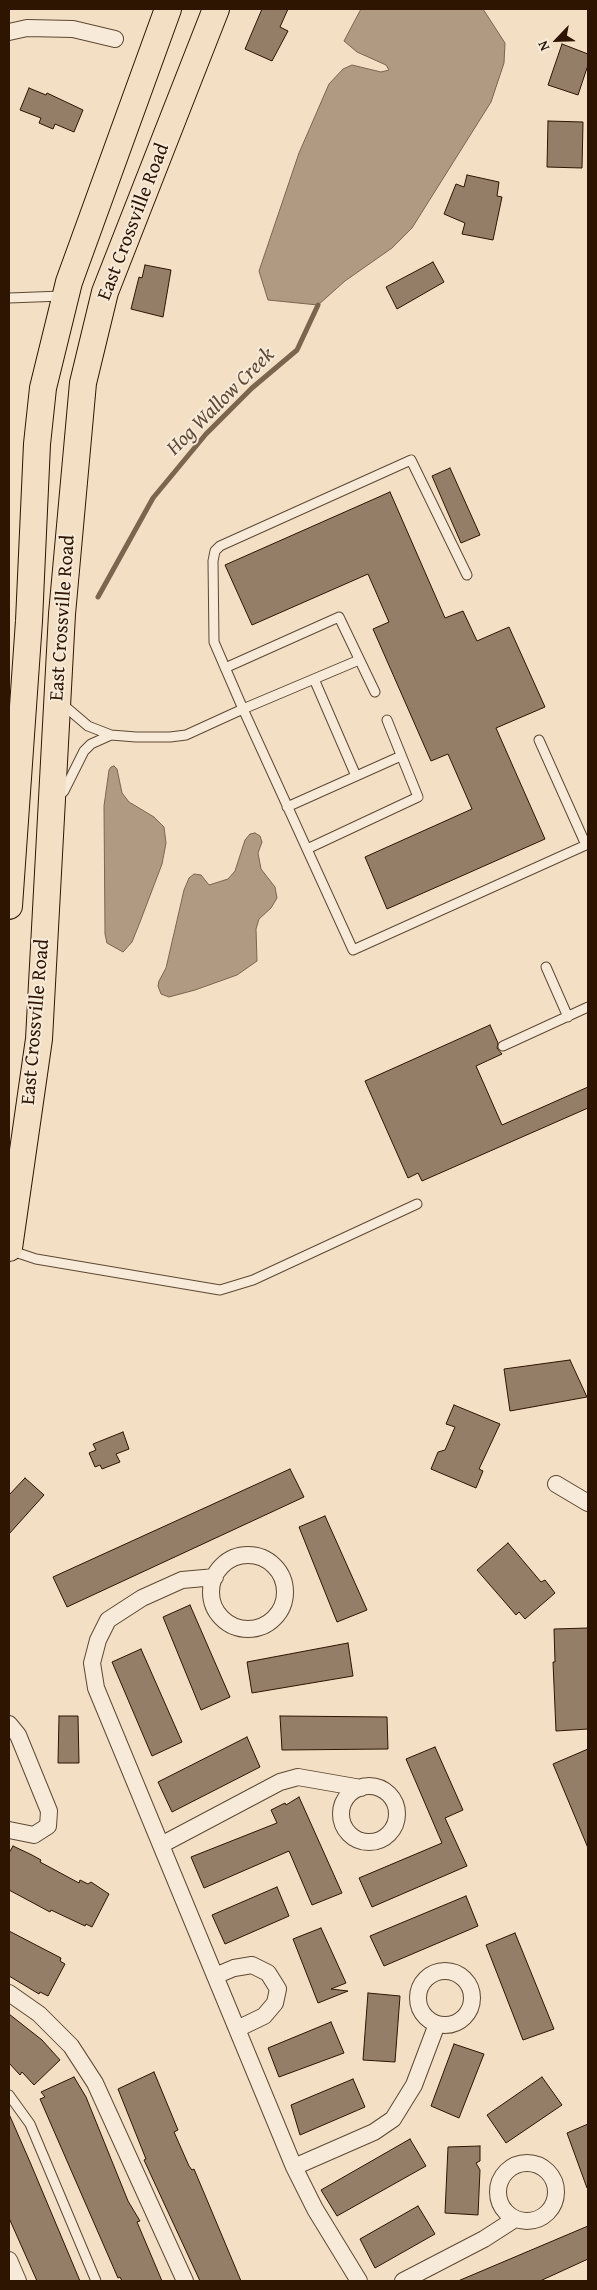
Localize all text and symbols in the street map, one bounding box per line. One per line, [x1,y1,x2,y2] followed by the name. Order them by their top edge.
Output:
[532,15,582,65] north arrow
[532,38,554,54] text: N
[93,140,175,304] street label: East Crossville Road
[162,343,280,461] water label: Hog Wallow Creek
[45,534,81,702] street label: East Crossville Road
[17,938,55,1106] street label: East Crossville Road

